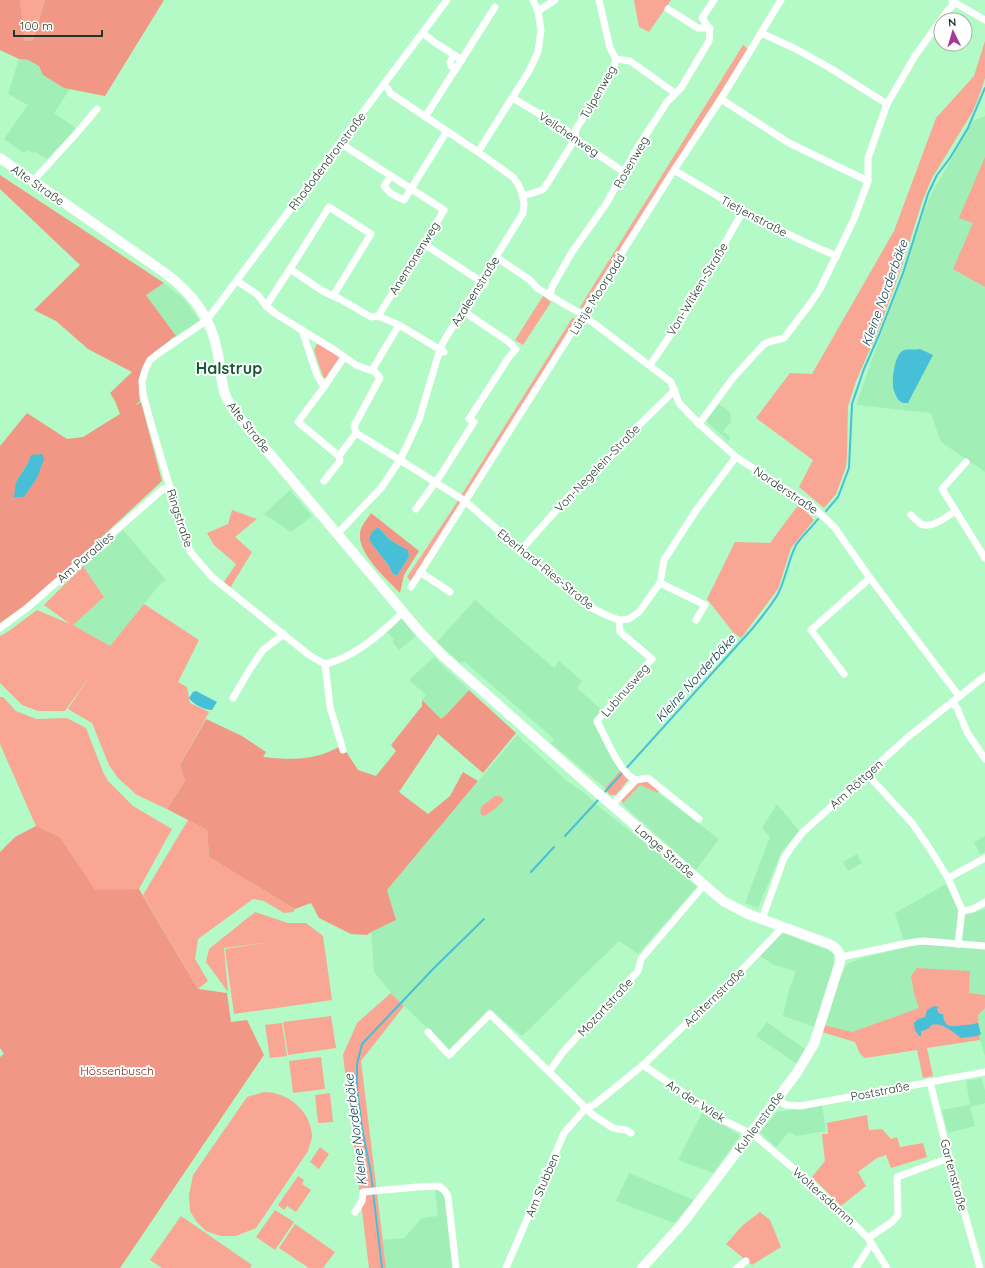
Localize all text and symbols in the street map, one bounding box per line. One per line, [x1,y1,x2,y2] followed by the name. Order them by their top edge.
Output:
[14,12,102,38] scale bar
[933,12,973,52] north arrow
[947,15,957,29] text: N
[20,18,53,33] text: 100 m
[577,62,619,122] street label: Tulpenweg
[536,108,602,160] street label: Veilchenweg
[285,109,369,213] street label: Rhododendronstraße
[610,133,652,191] street label: Rosenweg
[9,161,68,209] street label: Alte Straße
[718,192,790,240] street label: Tietjenstraße
[385,219,443,297] street label: Anemonenweg
[857,237,911,348] water label: Kleine Norderbäke
[663,240,731,338] street label: Von-Witken-Straße
[566,251,628,337] street label: Lüttje Moorpadd
[448,253,503,329] street label: Azaleenstraße
[196,358,262,378] district label: Halstrup
[224,398,274,456] street label: Alte Straße
[551,421,643,515] street label: Von-Negelein-Straße
[751,463,821,517] street label: Norderstraße
[164,487,197,549] street label: Ringstraße
[495,525,598,613] street label: Eberhard-Ries-Straße
[54,528,117,586] street label: Am Paradies
[652,630,739,725] water label: Kleine Norderbäke
[598,660,652,720] street label: Lubinusweg
[826,756,886,812] street label: Am Röttgen
[632,821,698,881] street label: Lange Straße
[681,964,748,1030] street label: Achternstraße
[574,974,636,1039] street label: Mozartstraße
[80,1063,154,1078] park label: Hössenbusch
[340,1073,370,1187] water label: Kleine Norderbäke
[664,1076,728,1126] street label: An der Wiek
[849,1078,911,1104] street label: Poststraße
[731,1088,787,1156] street label: Kuhlenstraße
[937,1138,971,1213] street label: Gartenstraße
[522,1151,562,1219] street label: Am Stubben
[790,1164,858,1228] street label: Woltersdamm

